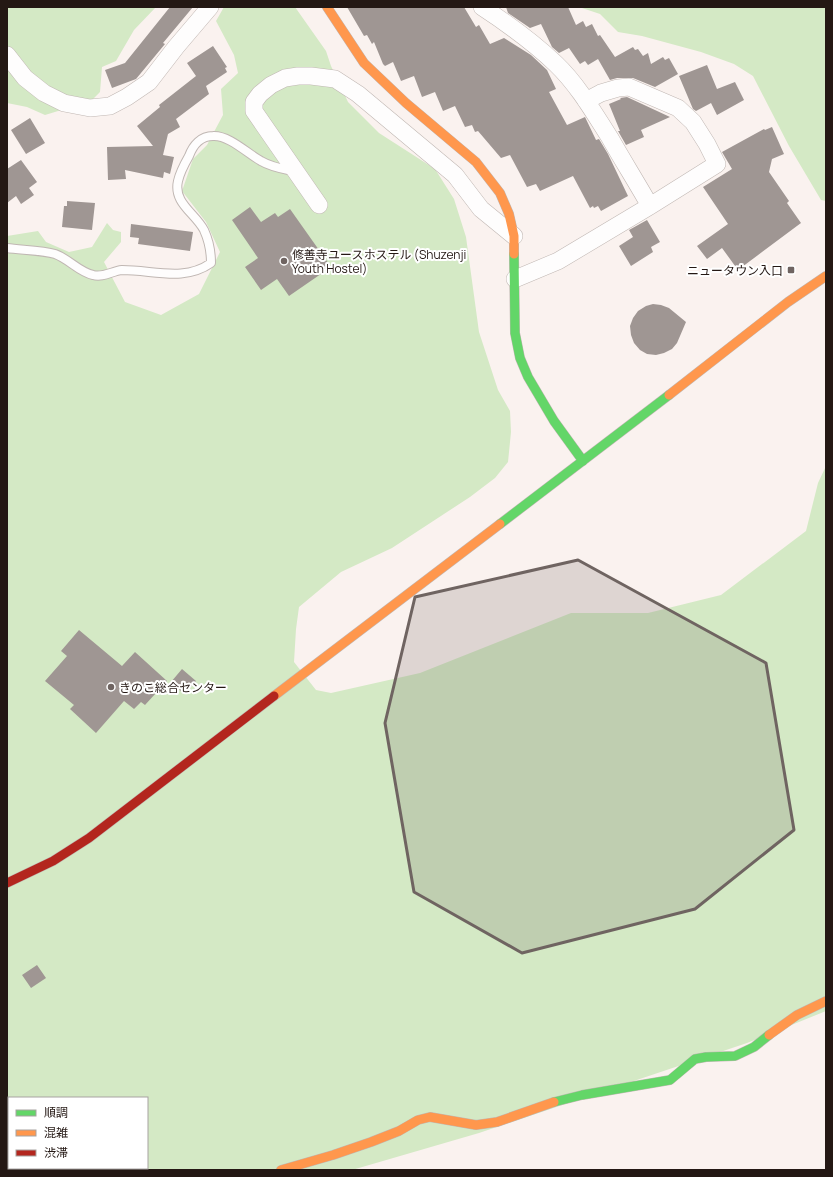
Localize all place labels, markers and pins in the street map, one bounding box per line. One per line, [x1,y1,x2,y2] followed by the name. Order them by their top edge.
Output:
[292,246,466,277] place label: 修善寺ユースホステル (Shuzenji Youth Hostel)
[279,256,289,266] marker: 修善寺ユースホステル (Shuzenji Youth Hostel)
[687,262,783,279] place label: ニュータウン入口
[786,265,796,275] marker: ニュータウン入口
[119,679,227,696] place label: きのこ総合センター
[106,682,116,692] marker: きのこ総合センター

